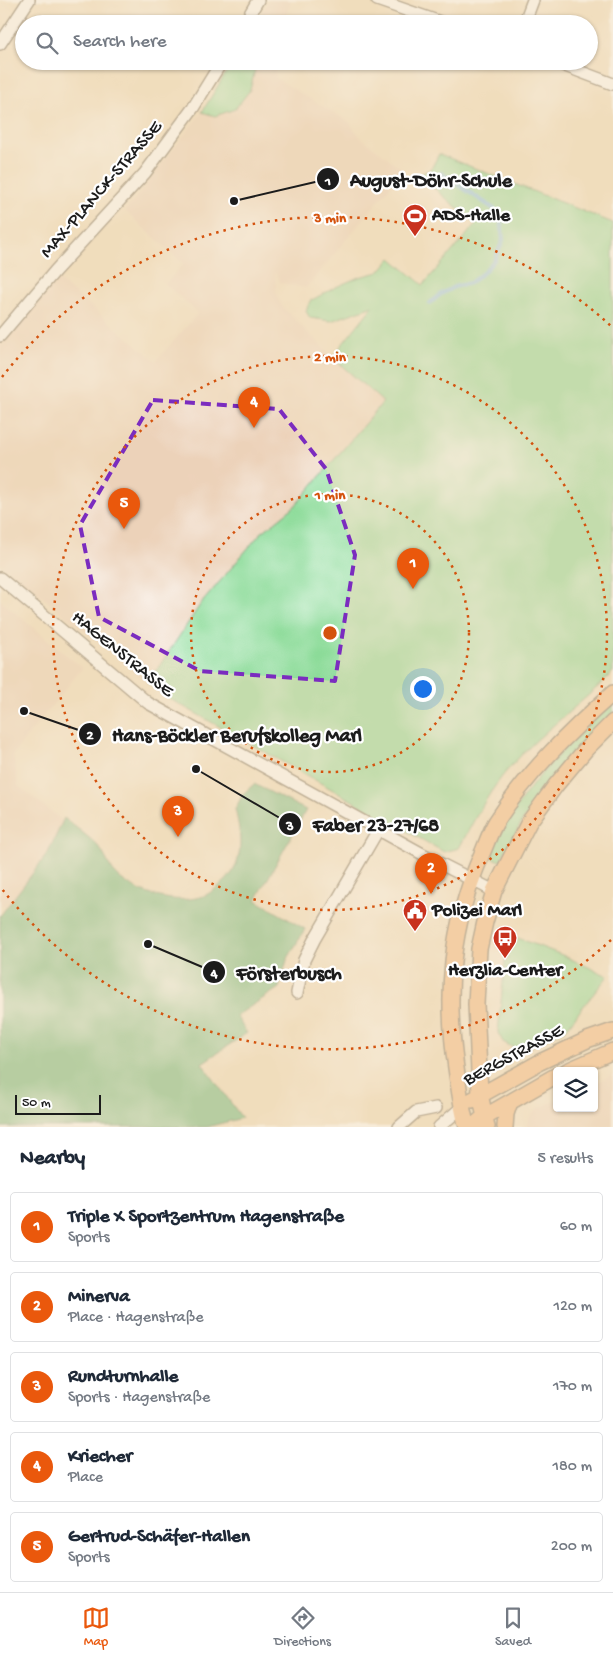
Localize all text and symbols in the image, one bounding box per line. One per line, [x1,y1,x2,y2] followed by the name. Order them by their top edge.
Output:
[15,15,598,70] search box
[33,29,61,57] icon: search
[73,31,167,54] text: Search here
[36,116,169,264] street label: MAX-PLANCK-STRASSE
[315,162,522,197] callout: August-Döhr-Schule
[349,171,513,194] text: August-Döhr-Schule
[324,173,331,191] text: 1
[402,203,428,237] sports icon: ADS-Halle
[431,205,511,228] place label: ADS-Halle
[313,210,347,228] text: 3 min
[314,349,347,367] text: 2 min
[238,387,270,428] pin: 4
[314,487,346,505] text: 1 min
[108,488,140,529] pin: 5
[397,548,429,589] pin: 1
[66,607,179,704] street label: HAGENSTRASSE
[321,624,339,642] centre of rings
[410,676,436,702] your location
[77,716,372,751] callout: Hans-Böckler Berufskolleg Marl
[112,726,363,749] text: Hans-Böckler Berufskolleg Marl
[86,727,94,745] text: 2
[162,796,194,837] pin: 3
[278,807,450,842] callout: Faber 23-27/68
[312,816,439,839] text: Faber 23-27/68
[285,818,294,836] text: 3
[415,853,447,894] pin: 2
[402,898,428,932] public building icon: Polizei Marl
[431,900,522,923] place label: Polizei Marl
[492,925,518,959] bus stop icon: Herzlia-Center
[201,954,352,989] callout: Försterbusch
[448,960,564,983] place label: Herzlia-Center
[235,964,342,987] text: Försterbusch
[209,965,218,983] text: 4
[459,1019,569,1093] street label: BERGSTRASSE
[553,1067,598,1112] map controls
[553,1067,598,1112] button: layers
[15,1092,101,1115] scale bar
[22,1095,51,1112] text: 50 m
[20,1147,85,1172] text: Nearby
[538,1150,593,1169] text: 5 results
[68,1206,344,1229] text: Triple X Sportzentrum Hagenstraße
[34,1218,40,1237] text: 1
[560,1218,592,1237] text: 60 m
[68,1229,110,1248] text: Sports
[68,1286,130,1309] text: Minerva
[33,1298,41,1317] text: 2
[553,1298,592,1317] text: 120 m
[68,1309,203,1328] text: Place · Hagenstraße
[68,1366,178,1389] text: Rundturnhalle
[33,1378,41,1397] text: 3
[553,1378,592,1397] text: 170 m
[68,1389,210,1408] text: Sports · Hagenstraße
[68,1446,132,1469] text: Kriecher
[33,1458,41,1477] text: 4
[553,1458,592,1477] text: 180 m
[68,1469,103,1488] text: Place
[68,1526,250,1549] text: Gertrud-Schäfer-Hallen
[33,1538,41,1557] text: 5
[551,1538,592,1557] text: 200 m
[68,1549,110,1568] text: Sports
[82,1604,110,1651] tab: Map
[274,1604,331,1651] tab: Directions
[495,1604,531,1651] tab: Saved

